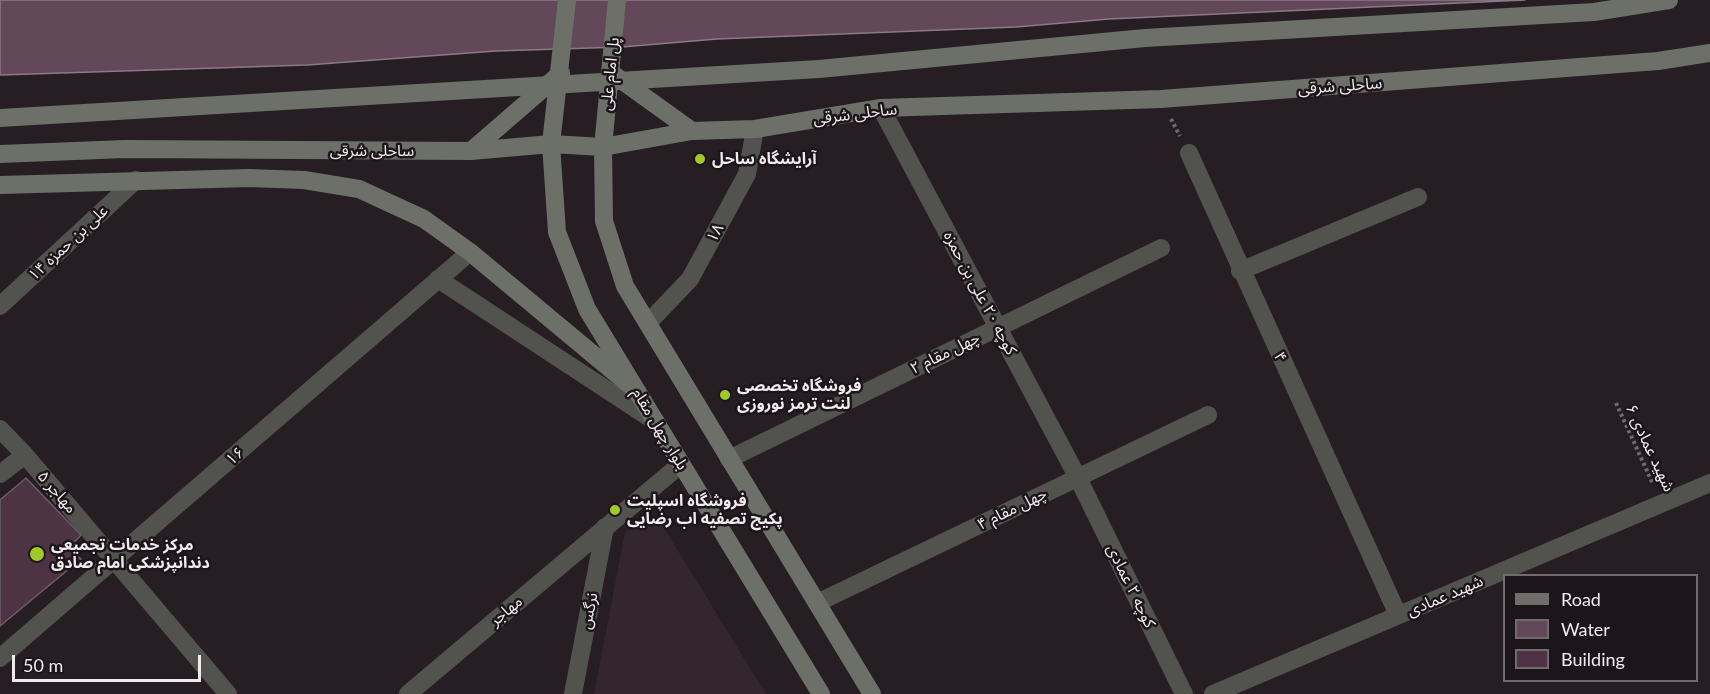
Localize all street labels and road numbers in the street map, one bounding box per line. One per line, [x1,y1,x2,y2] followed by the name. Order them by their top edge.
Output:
[597,36,623,112] street label: پل امام علی
[1297,73,1383,99] street label: ساحلی شرقی
[812,99,898,129] street label: ساحلی شرقی
[330,141,414,161] street label: ساحلی شرقی
[24,201,112,285] street label: ۱۴ علی بن حمزه
[702,220,728,246] street label: ۱۸
[939,228,1021,358] street label: کوچه ۲۰ علی بن حمزه
[907,328,983,378] street label: چهل مقام ۲
[1269,349,1291,365] street label: ۴
[628,384,692,474] street label: بلوار چهل مقام
[1621,401,1679,495] street label: ۶ شهید عمادی
[222,443,248,469] street label: ۱۶
[33,467,81,517] street label: ۵ مهاجر
[974,484,1050,534] street label: چهل مقام ۴
[1103,541,1159,631] street label: کوچه ۲ عمادی
[1404,571,1486,621] street label: شهید عمادی
[576,591,602,631] street label: نرگس
[486,592,526,630] street label: مهاجر

